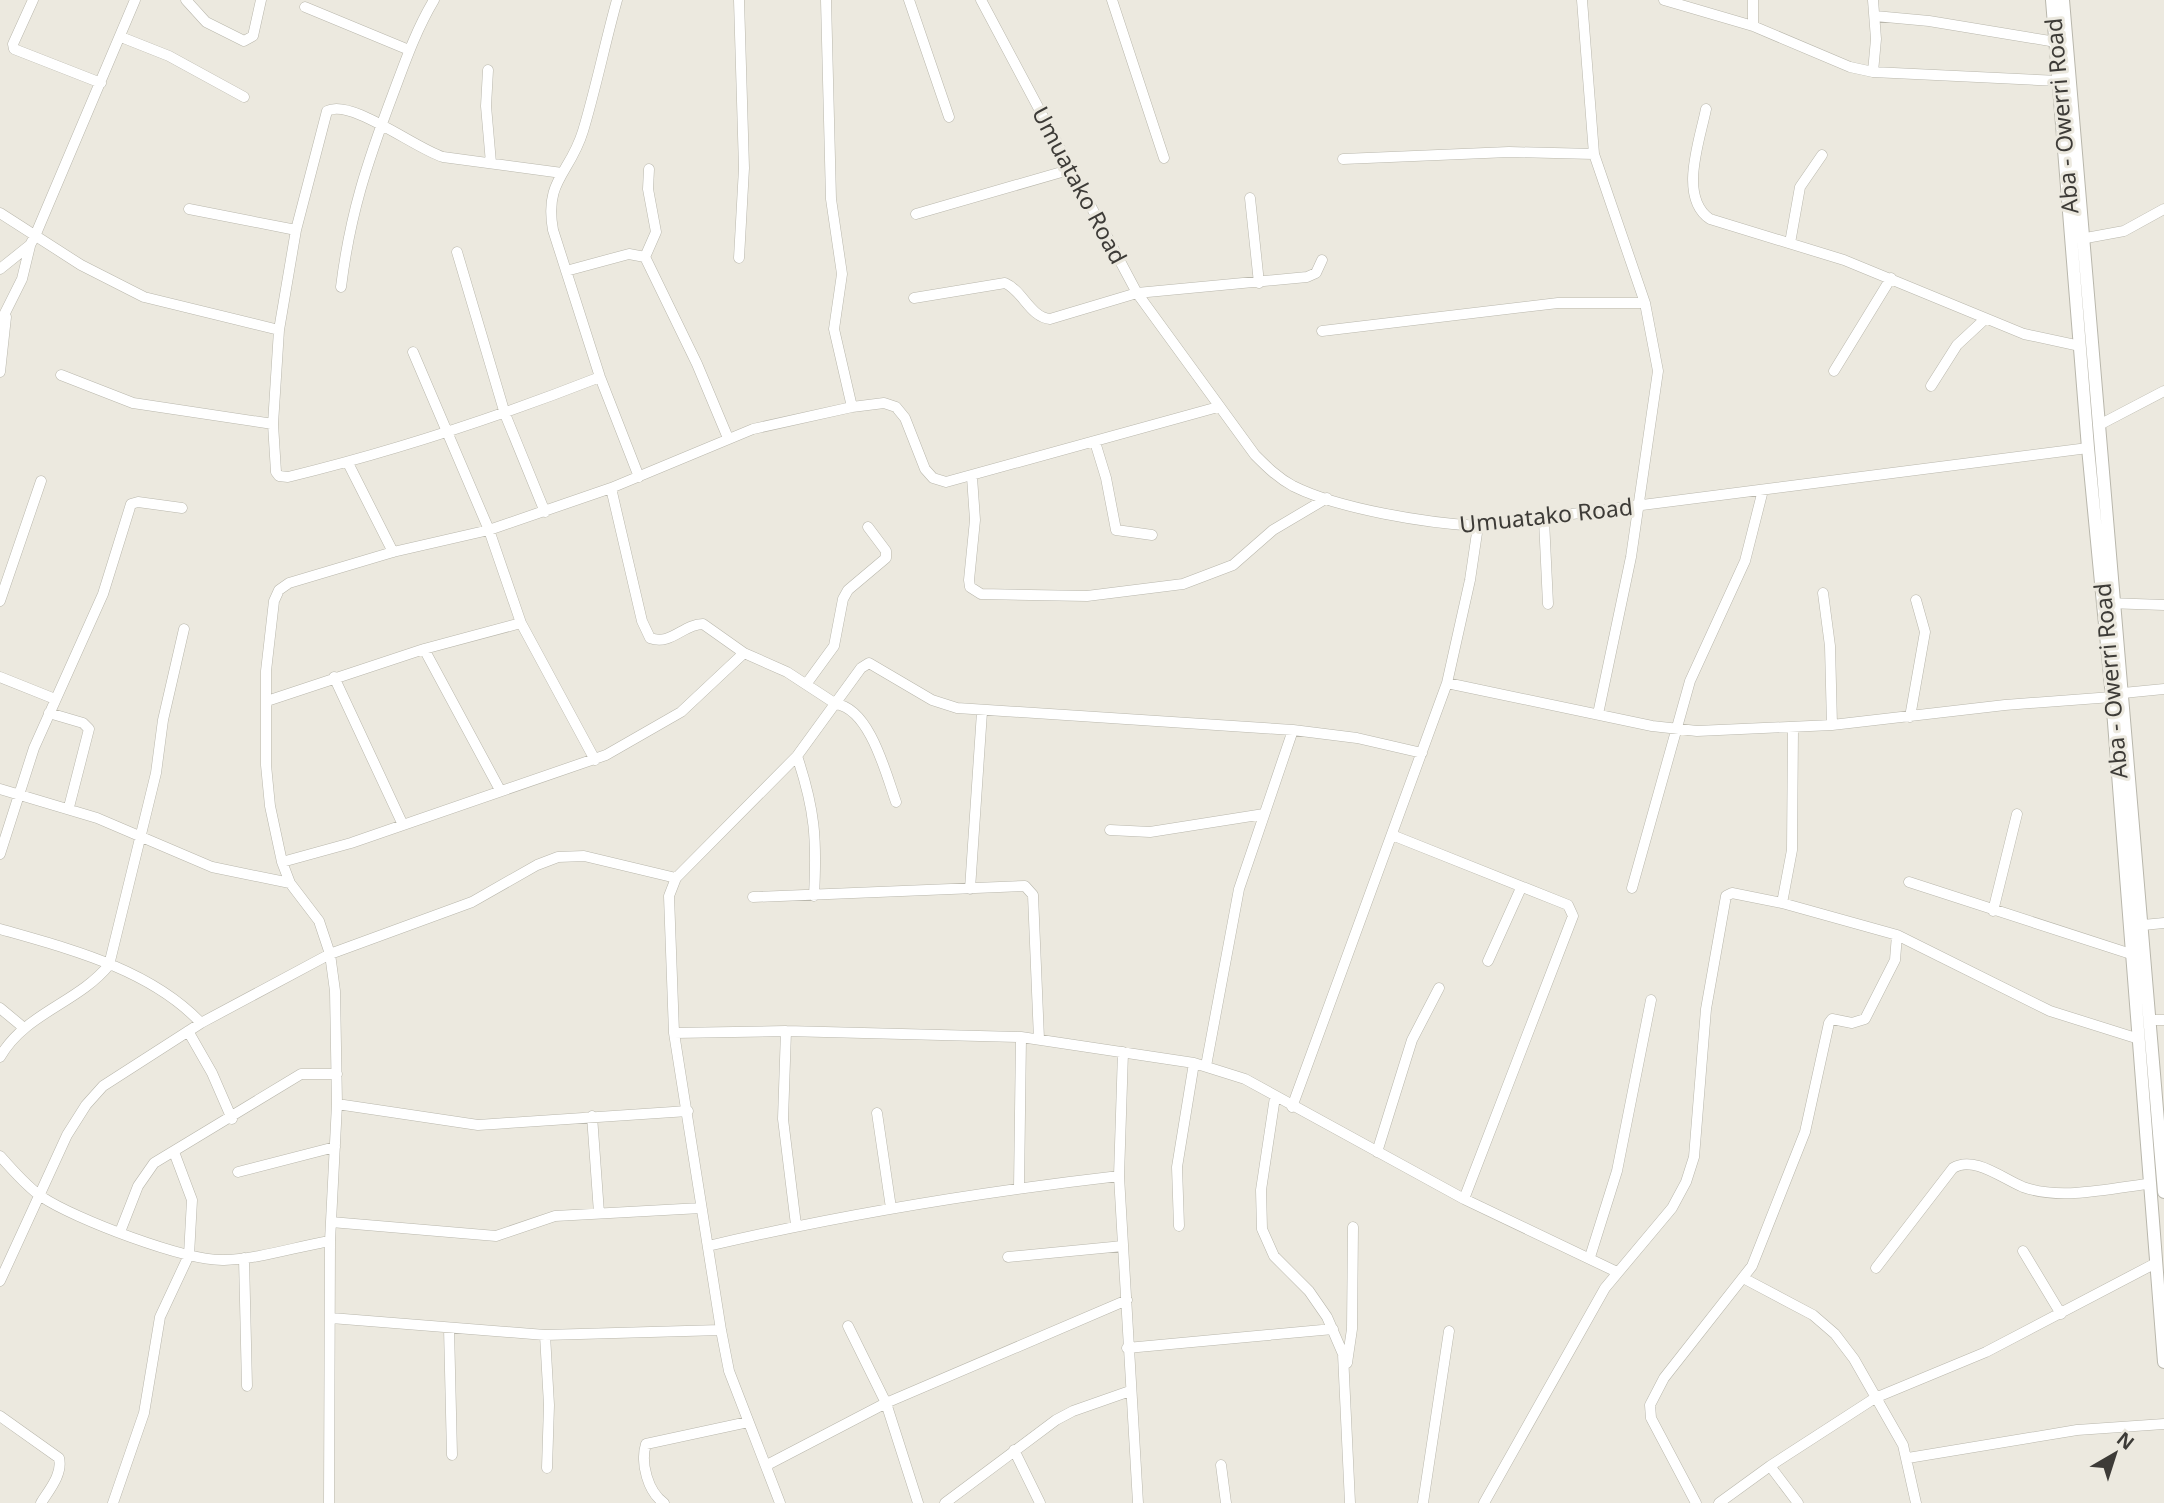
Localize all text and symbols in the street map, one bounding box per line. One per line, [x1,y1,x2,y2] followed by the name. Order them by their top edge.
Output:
[2037,17,2085,215] street label: Aba - Owerri Road
[1025,101,1135,269] street label: Umuatako Road
[1458,490,1634,540] street label: Umuatako Road
[2086,582,2134,780] street label: Aba - Owerri Road
[2080,1419,2150,1489] north arrow
[2112,1426,2140,1456] text: N

